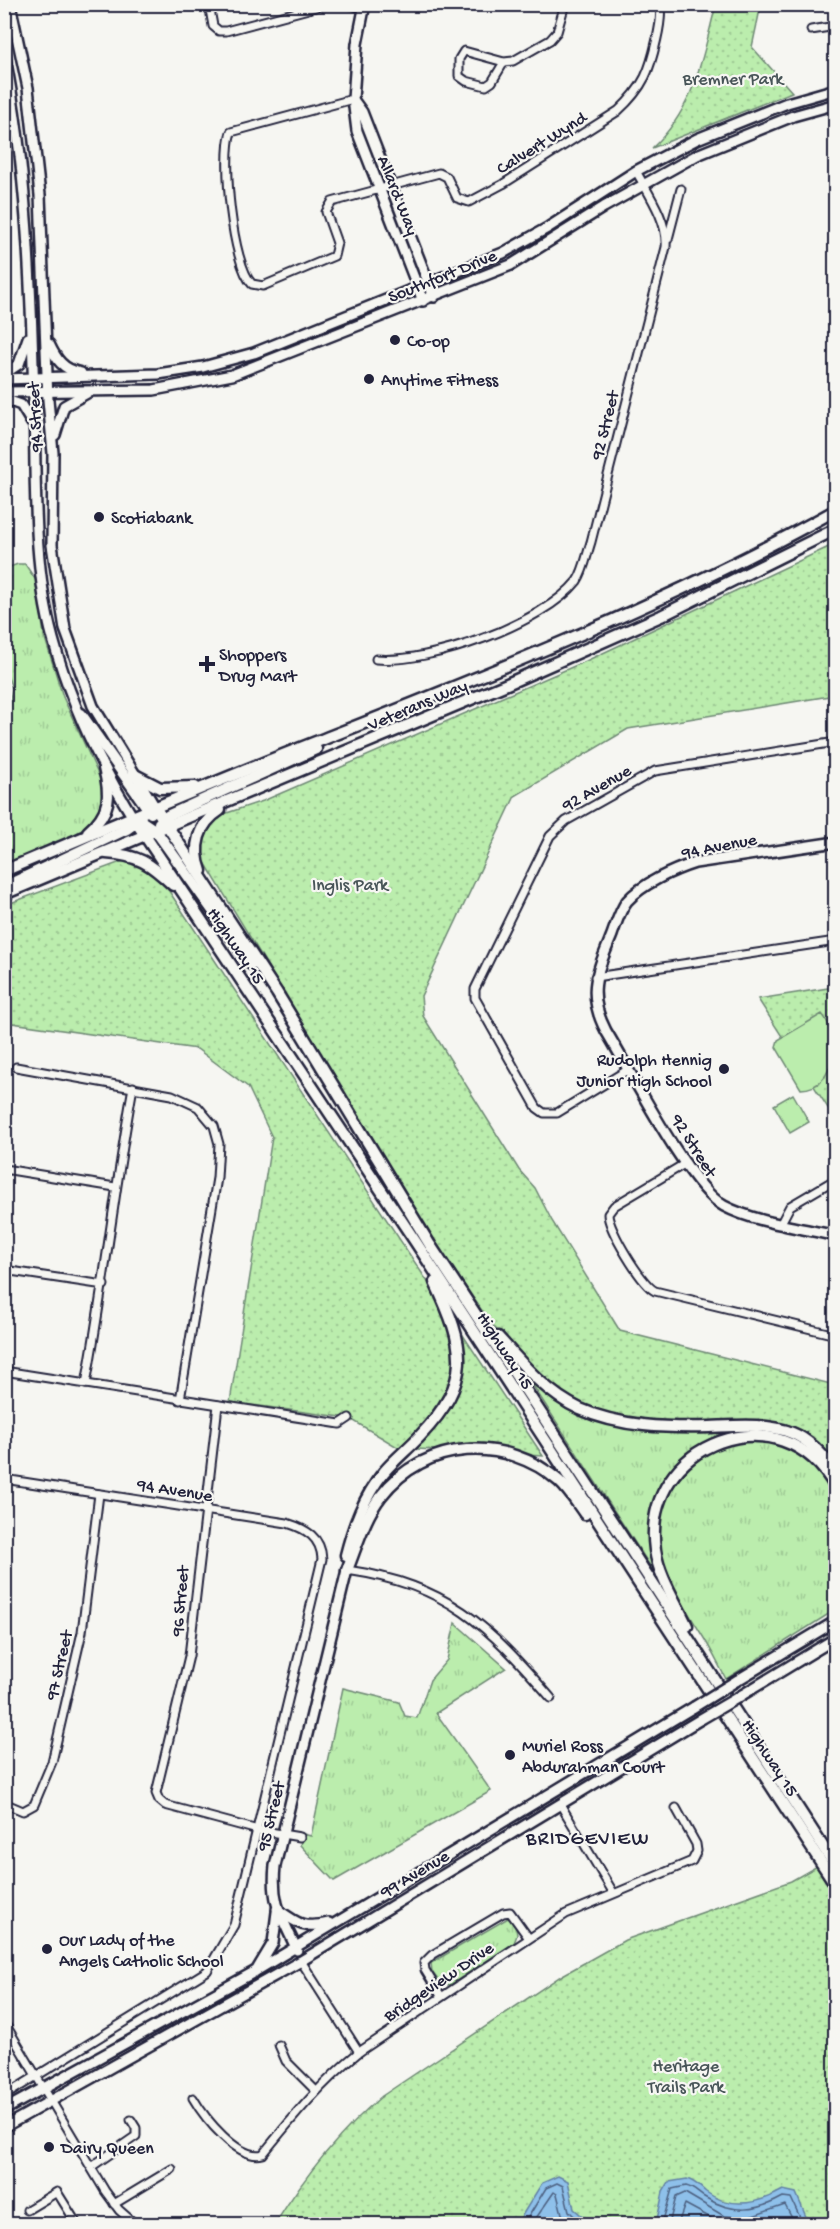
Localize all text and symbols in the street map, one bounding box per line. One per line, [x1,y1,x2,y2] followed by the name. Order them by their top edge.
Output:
[682,70,785,91] park label: Bremner Park
[493,107,592,180] street label: Calvert Wynd
[371,153,422,239] street label: Allard Way
[386,246,501,309] street label: Southfort Drive
[407,332,450,353] place label: Co-op
[388,333,402,347] marker: Co-op
[381,371,500,392] place label: Anytime Fitness
[362,372,376,386] marker: Anytime Fitness
[24,380,49,453] street label: 94 Street
[588,387,625,463] street label: 92 Street
[111,509,194,530] place label: Scotiabank
[92,510,106,524] marker: Scotiabank
[218,646,298,688] place label: Shoppers Drug Mart
[200,657,214,671] marker: Shoppers Drug Mart
[364,676,471,737] street label: Veterans Way
[558,761,636,818] street label: 92 Avenue
[679,830,759,865] street label: 94 Avenue
[312,876,390,897] park label: Inglis Park
[202,904,268,989] street label: Highway 15
[576,1051,712,1093] place label: Rudolph Hennig Junior High School
[717,1062,731,1076] marker: Rudolph Hennig Junior High School
[665,1110,721,1183] street label: 92 Street
[471,1309,537,1394] street label: Highway 15
[134,1475,214,1508] street label: 94 Avenue
[168,1564,195,1638] street label: 96 Street
[42,1627,79,1703] street label: 97 Street
[736,1716,802,1801] street label: Highway 15
[522,1737,666,1779] place label: Muriel Ross Abdurahman Court
[503,1748,517,1762] marker: Muriel Ross Abdurahman Court
[253,1778,292,1854] street label: 95 Street
[525,1829,650,1852] district label: BRIDGEVIEW
[376,1846,454,1904] street label: 99 Avenue
[59,1931,224,1973] place label: Our Lady of the Angels Catholic School
[380,1938,499,2028] street label: Bridgeview Drive
[40,1942,54,1956] marker: Our Lady of the Angels Catholic School
[647,2057,726,2099] park label: Heritage Trails Park
[60,2139,154,2160] place label: Dairy Queen
[42,2140,56,2154] marker: Dairy Queen

